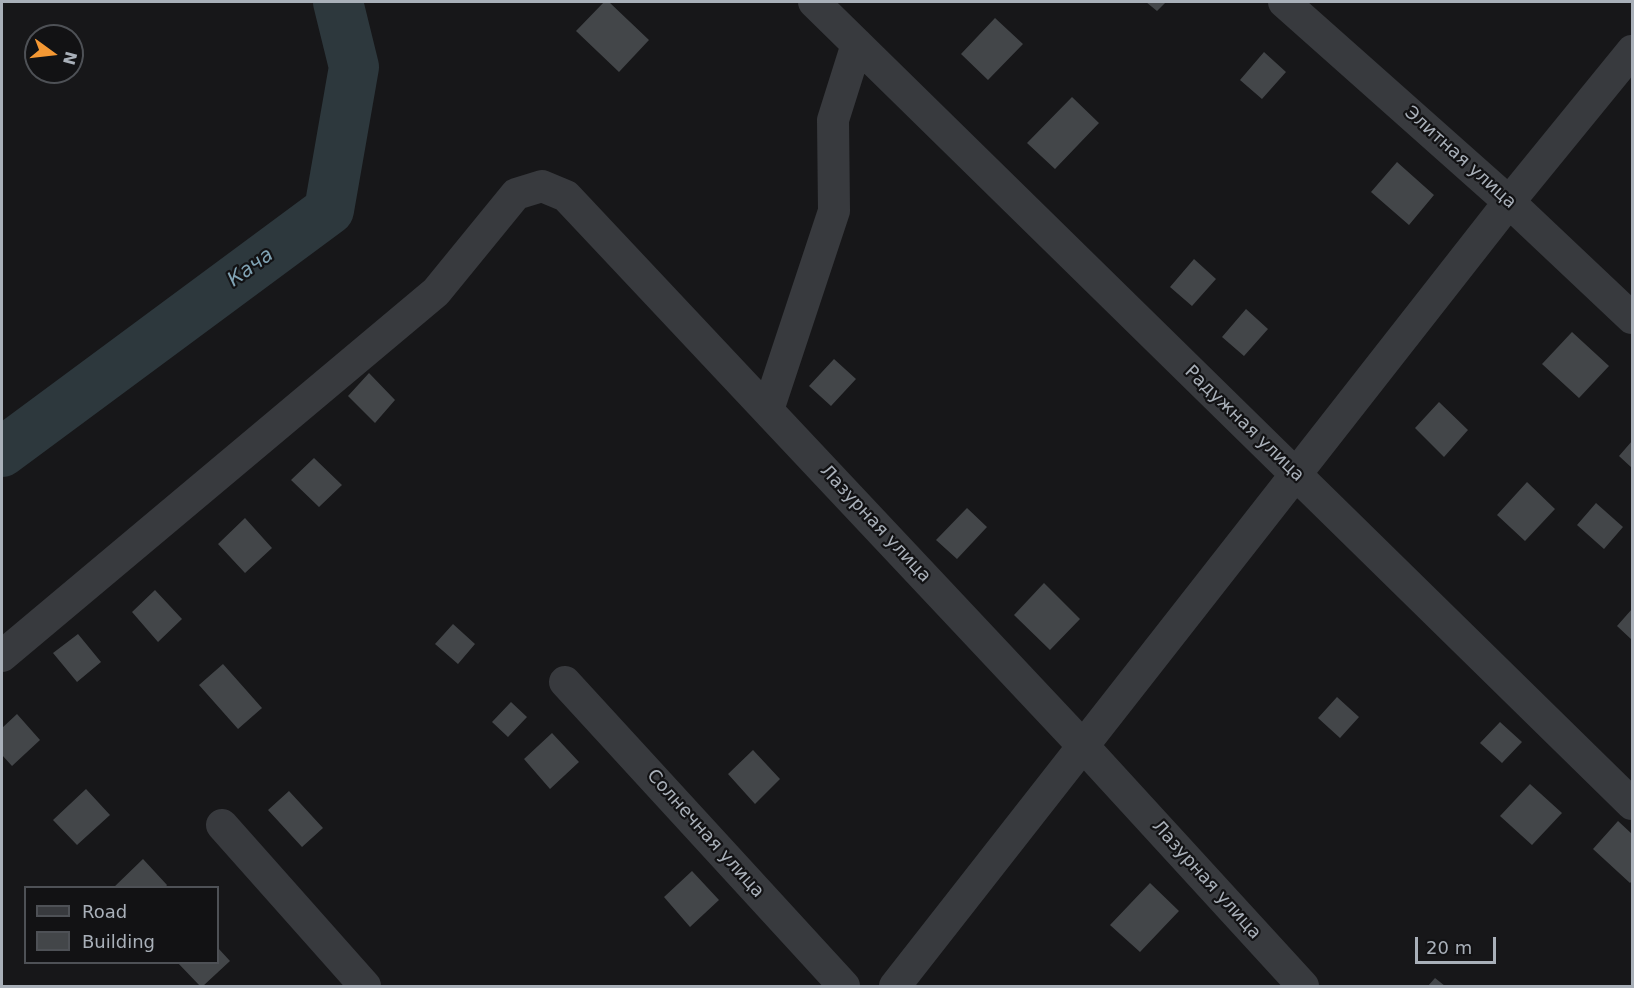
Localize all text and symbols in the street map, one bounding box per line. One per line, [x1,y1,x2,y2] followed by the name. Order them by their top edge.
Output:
[24,24,84,84] north arrow
[59,49,81,67] text: N
[1400,102,1520,214] street label: Элитная улица
[224,243,278,293] water label: Кача
[1180,361,1308,487] street label: Радужная улица
[815,461,935,587] street label: Лазурная улица
[642,765,768,903] street label: Солнечная улица
[1147,816,1265,944] street label: Лазурная улица
[24,886,219,964] legend
[82,901,127,922] text: Road
[1418,925,1499,963] scale bar
[82,931,155,952] text: Building
[1426,937,1472,958] text: 20 m

